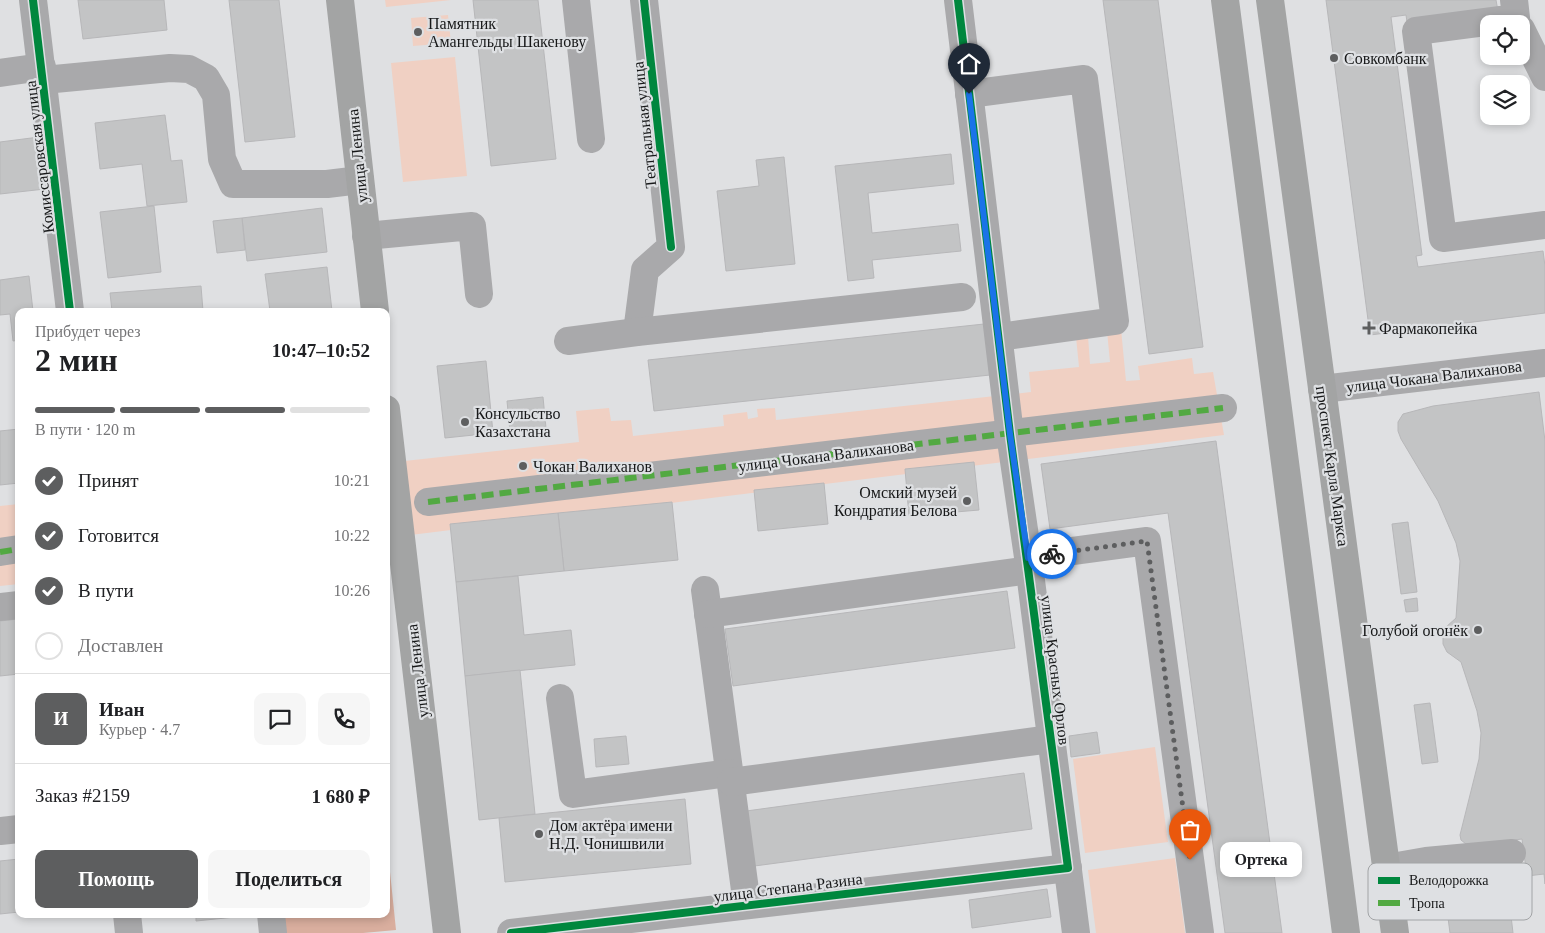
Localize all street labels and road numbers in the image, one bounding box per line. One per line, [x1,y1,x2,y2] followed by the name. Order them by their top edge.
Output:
[629,61,661,189] street label: Театральная улица
[22,79,58,234] street label: Комиссаровская улица
[344,108,372,204] street label: улица Ленина
[1345,357,1523,397] street label: улица Чокана Валиханова
[1312,385,1352,548] street label: проспект Карла Маркса
[737,436,915,476] street label: улица Чокана Валиханова
[1037,594,1073,746] street label: улица Красных Орлов
[403,623,433,719] street label: улица Ленина
[713,870,864,906] street label: улица Степана Разина

